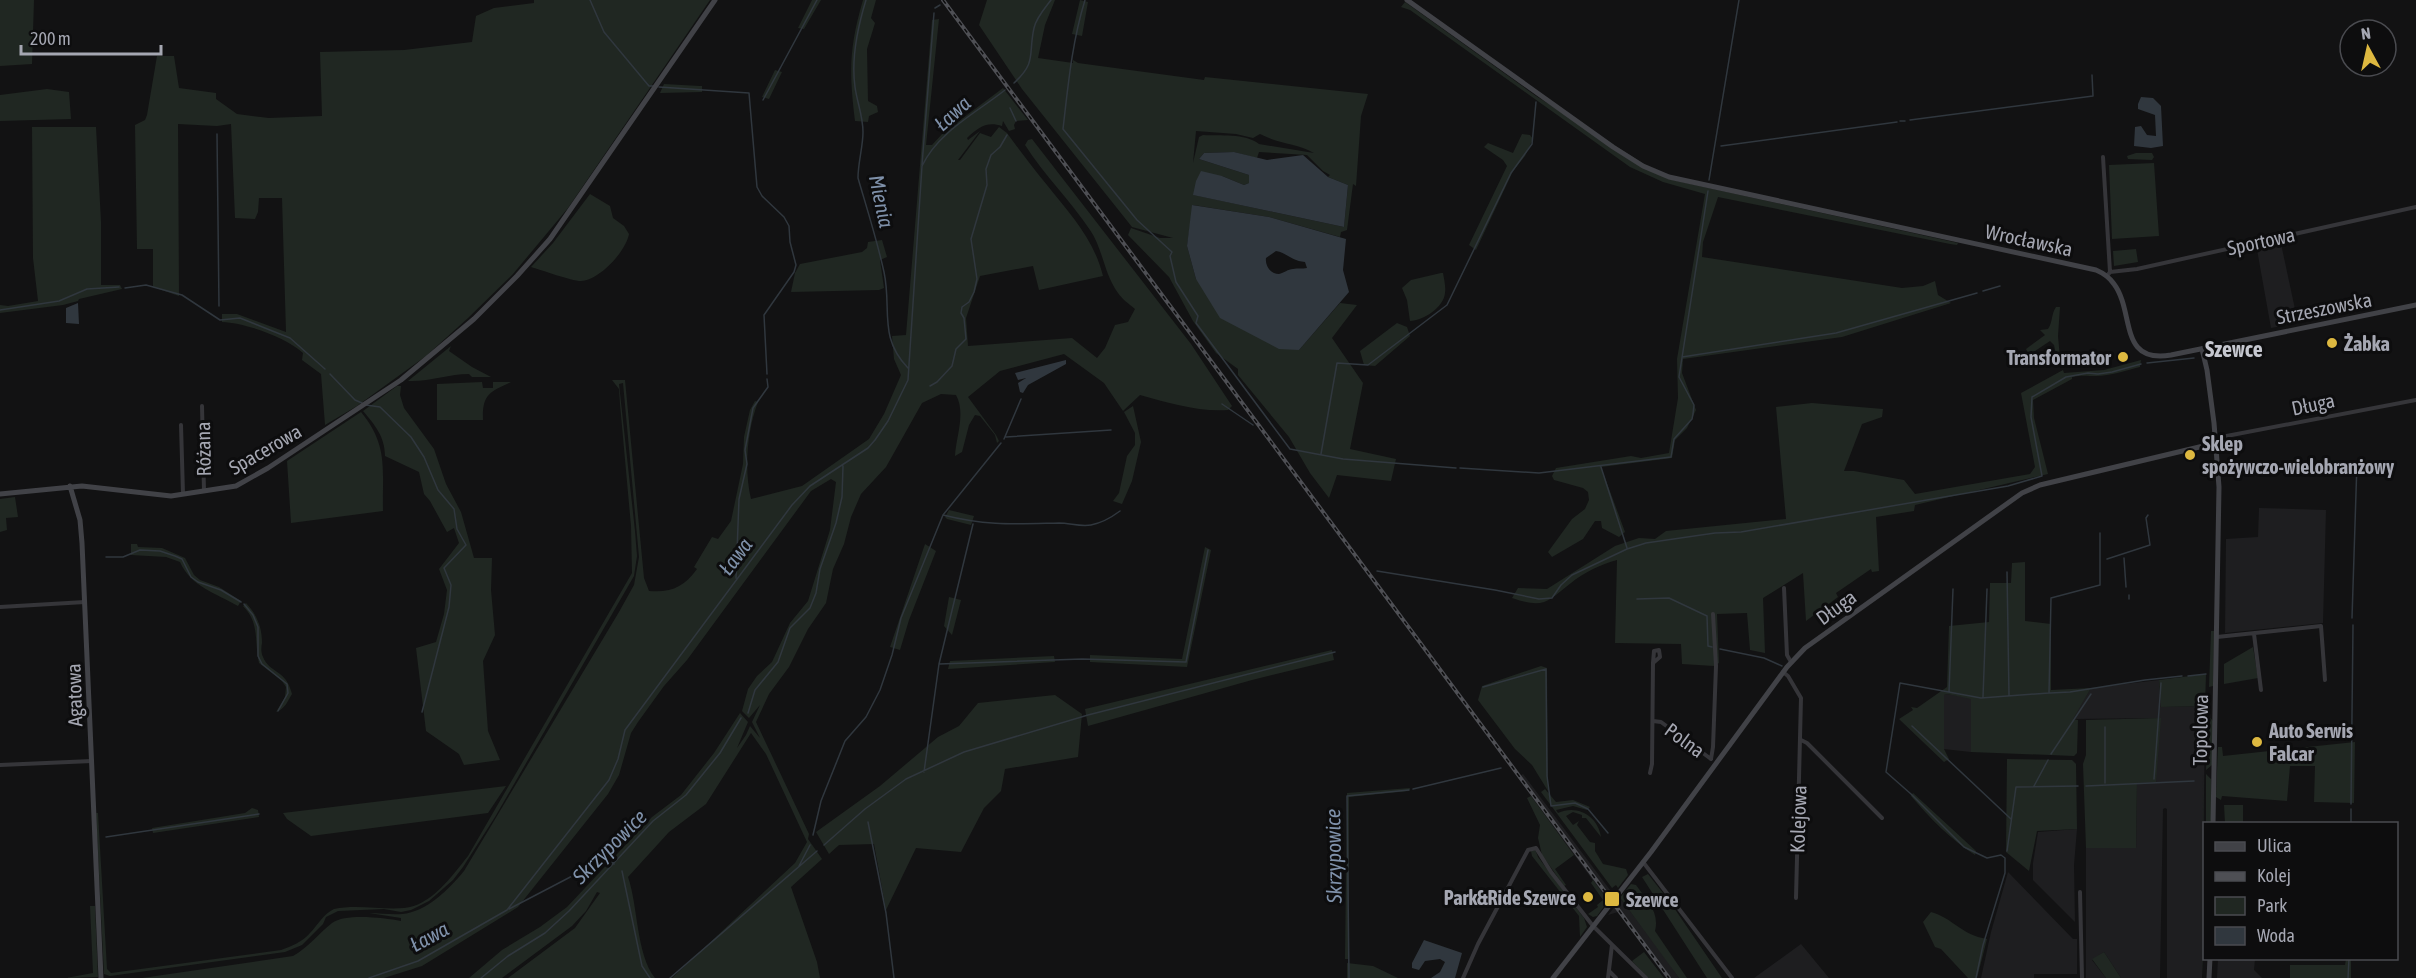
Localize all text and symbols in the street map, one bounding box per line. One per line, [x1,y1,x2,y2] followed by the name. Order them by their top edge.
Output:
[21,18,160,56] scale bar
[2338,18,2398,78] north arrow
[2360,24,2372,43] text: N
[30,28,71,49] text: 200 m
[929,91,975,135] water label: Ława
[865,172,899,230] water label: Mienia
[1983,220,2075,260] street label: Wrocławska
[2225,223,2297,259] street label: Sportowa
[2274,288,2374,328] street label: Strzeszowska
[2344,332,2390,355] place label: Żabka
[2205,336,2263,362] district label: Szewce
[2325,336,2339,350] marker: Żabka
[2006,346,2112,369] place label: Transformator
[2116,350,2130,364] marker: Transformator
[2289,388,2337,420] street label: Długa
[225,419,305,479] street label: Spacerowa
[191,421,215,477] street label: Różana
[2202,432,2395,478] place label: Sklep spożywczo-wielobranżowy
[2183,448,2197,462] marker: Sklep spożywczo-wielobranżowy
[713,533,757,579] water label: Ława
[1812,585,1860,629] street label: Długa
[61,663,87,727] street label: Agatowa
[2188,694,2212,766] street label: Topolowa
[1661,718,1709,762] street label: Polna
[2268,719,2353,765] place label: Auto Serwis Falcar
[2250,735,2264,749] marker: Auto Serwis Falcar
[1785,785,1811,853] street label: Kolejowa
[566,804,651,889] water label: Skrzypowice
[1320,808,1346,905] water label: Skrzypowice
[2203,822,2398,960] legend
[2257,835,2292,856] text: Ulica
[2257,865,2291,886] text: Kolej
[1444,886,1576,909] place label: Park&Ride Szewce
[1626,888,1679,911] place label: Szewce
[1581,890,1595,904] marker: Park&Ride Szewce
[1603,890,1621,908] marker: Szewce
[2257,895,2287,916] text: Park
[406,916,452,956] water label: Ława
[2257,925,2295,946] text: Woda

